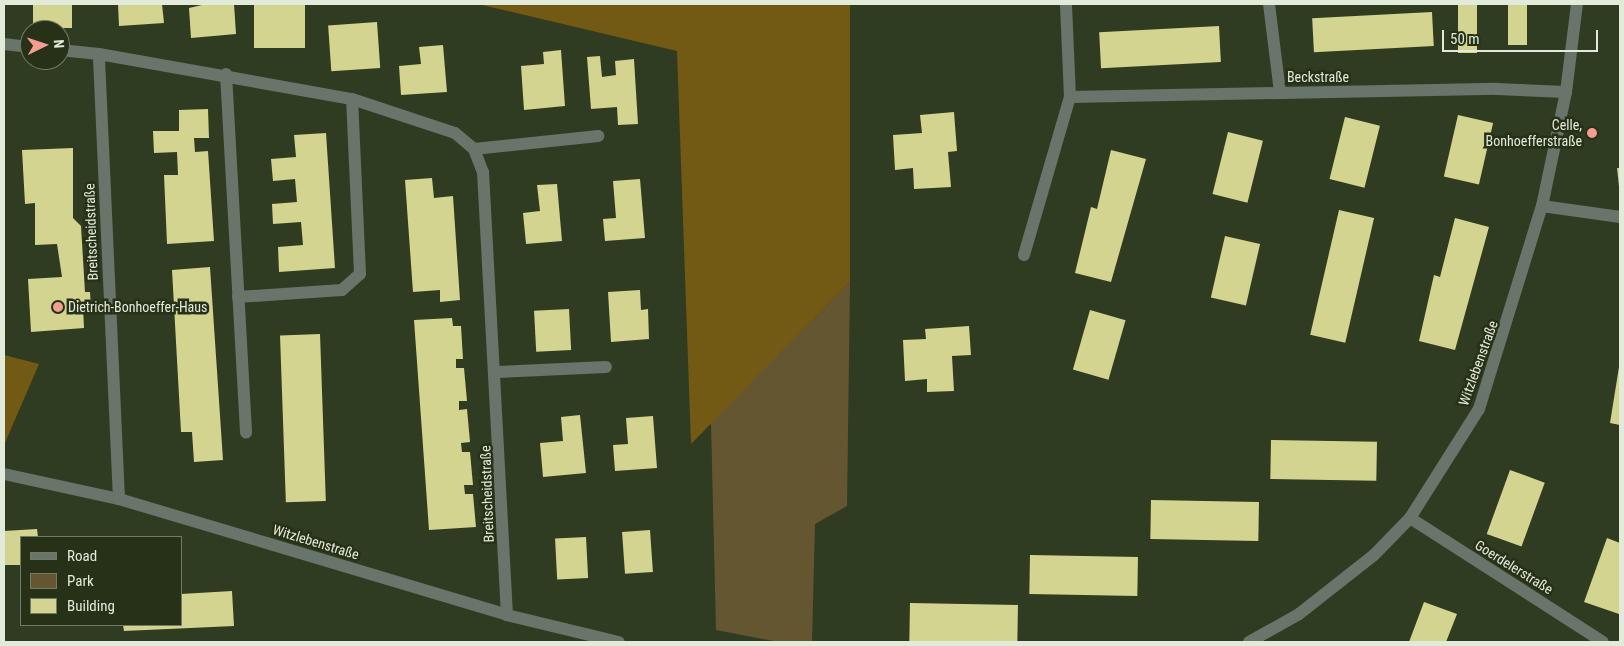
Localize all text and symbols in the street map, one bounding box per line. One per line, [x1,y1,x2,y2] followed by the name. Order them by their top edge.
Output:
[20,20,70,70] north arrow
[1444,20,1600,52] scale bar
[1450,30,1480,48] text: 50 m
[51,39,67,49] text: N
[1287,69,1349,85] street label: Beckstraße
[1486,117,1582,150] place label: Celle, Bonhoefferstraße
[1586,127,1598,139] marker: Celle, Bonhoefferstraße
[81,183,101,281] street label: Breitscheidstraße
[68,299,207,315] place label: Dietrich-Bonhoeffer-Haus
[52,301,64,313] marker: Dietrich-Bonhoeffer-Haus
[1455,318,1501,408] street label: Witzlebenstraße
[477,445,497,543] street label: Breitscheidstraße
[271,521,361,563] street label: Witzlebenstraße
[20,536,182,626] legend
[1472,536,1556,598] street label: Goerdelerstraße
[67,547,97,565] text: Road
[67,572,94,590] text: Park
[67,597,115,615] text: Building

